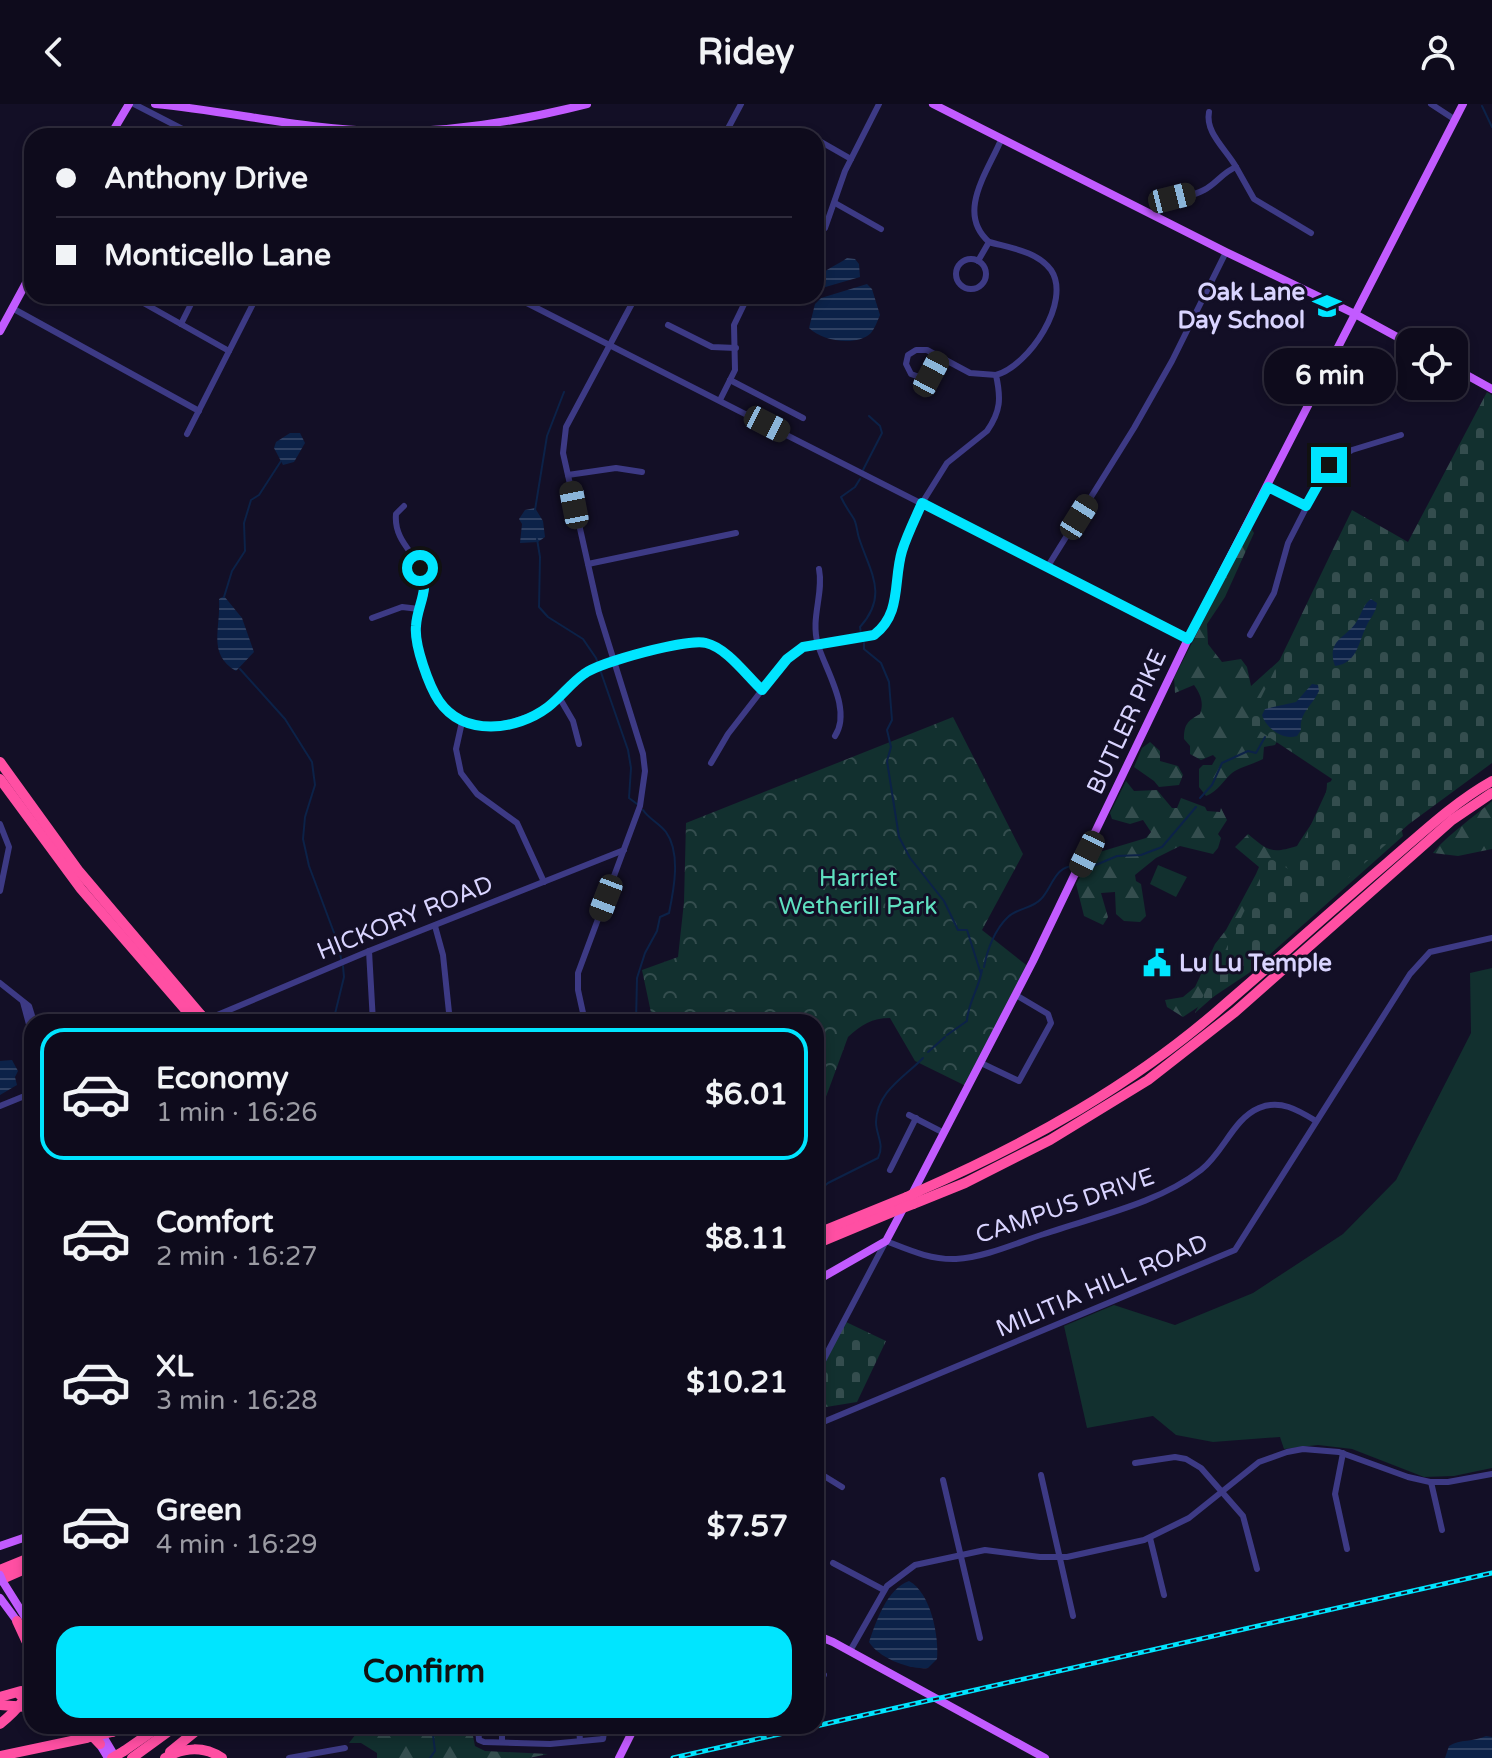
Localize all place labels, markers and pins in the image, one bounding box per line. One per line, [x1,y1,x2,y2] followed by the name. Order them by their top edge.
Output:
[1177,278,1305,335] place label: Oak Lane Day School
[1312,291,1342,321] school or university icon: Oak Lane Day School
[1142,948,1172,978] public building icon: Lu Lu Temple
[1179,949,1332,978] place label: Lu Lu Temple

